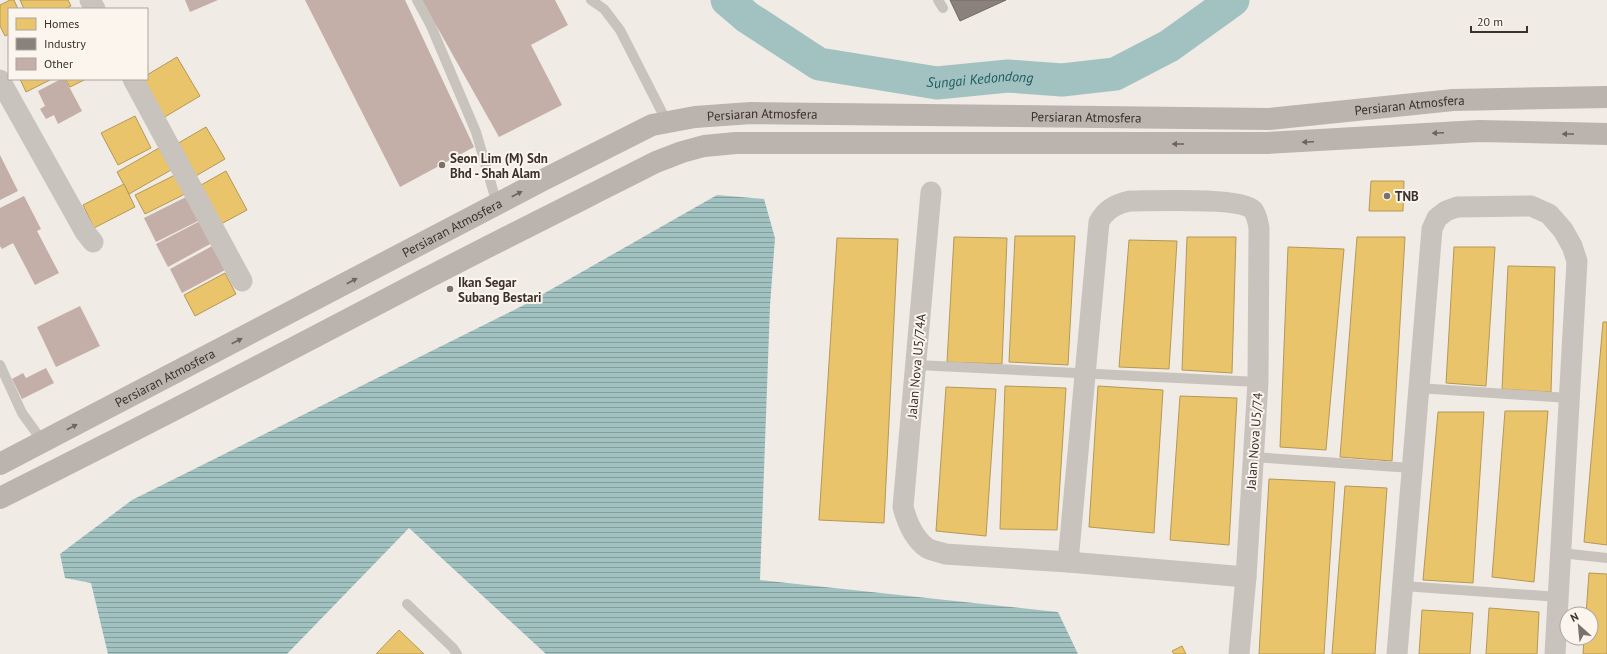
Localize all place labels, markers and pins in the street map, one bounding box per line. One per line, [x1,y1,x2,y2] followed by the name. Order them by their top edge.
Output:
[450,150,548,182] place label: Seon Lim (M) Sdn Bhd - Shah Alam
[437,160,447,170] marker: Seon Lim (M) Sdn Bhd - Shah Alam
[1395,188,1419,205] place label: TNB
[1382,191,1392,201] marker: TNB
[458,274,541,306] place label: Ikan Segar Subang Bestari
[445,284,455,294] marker: Ikan Segar Subang Bestari

